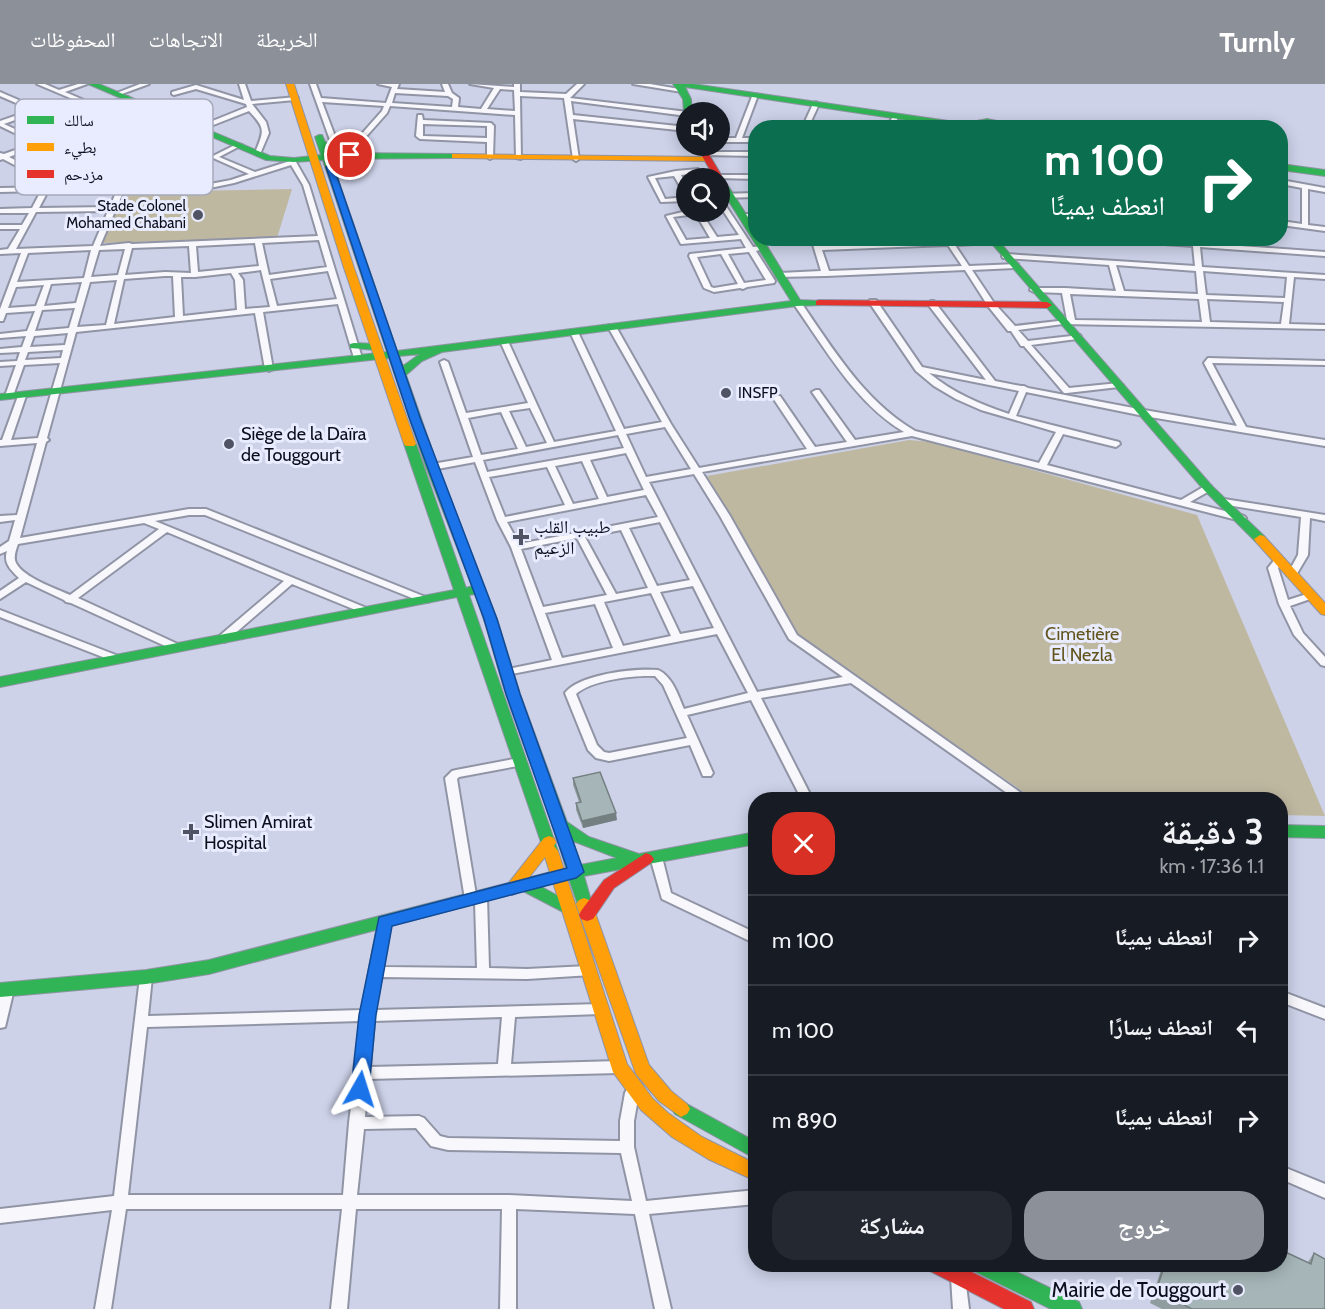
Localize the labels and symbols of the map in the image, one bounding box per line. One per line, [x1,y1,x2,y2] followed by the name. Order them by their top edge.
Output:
[15,99,213,195] legend
[64,111,94,130] text: سالك
[324,129,375,180] pin
[64,138,96,160] text: بطيء
[64,165,103,185] text: مزدحم
[66,197,186,232] place label: Stade Colonel Mohamed Chabani
[191,208,205,222] marker: Stade Colonel Mohamed Chabani
[738,384,778,402] place label: INSFP
[719,386,733,400] marker: INSFP
[241,423,367,466] place label: Siège de la Daïra de Touggourt
[222,437,236,451] marker: Siège de la Daïra de Touggourt
[534,516,611,560] place label: طبيب القلب الزعيم
[512,528,530,546] marker: طبيب القلب الزعيم
[1045,623,1119,666] park label: Cimetière El Nezla
[204,811,312,854] place label: Slimen Amirat Hospital
[182,823,200,841] marker: Slimen Amirat Hospital
[328,1057,392,1121] position arrow
[1052,1277,1226,1302] place label: Mairie de Touggourt
[1231,1283,1245,1297] marker: Mairie de Touggourt

